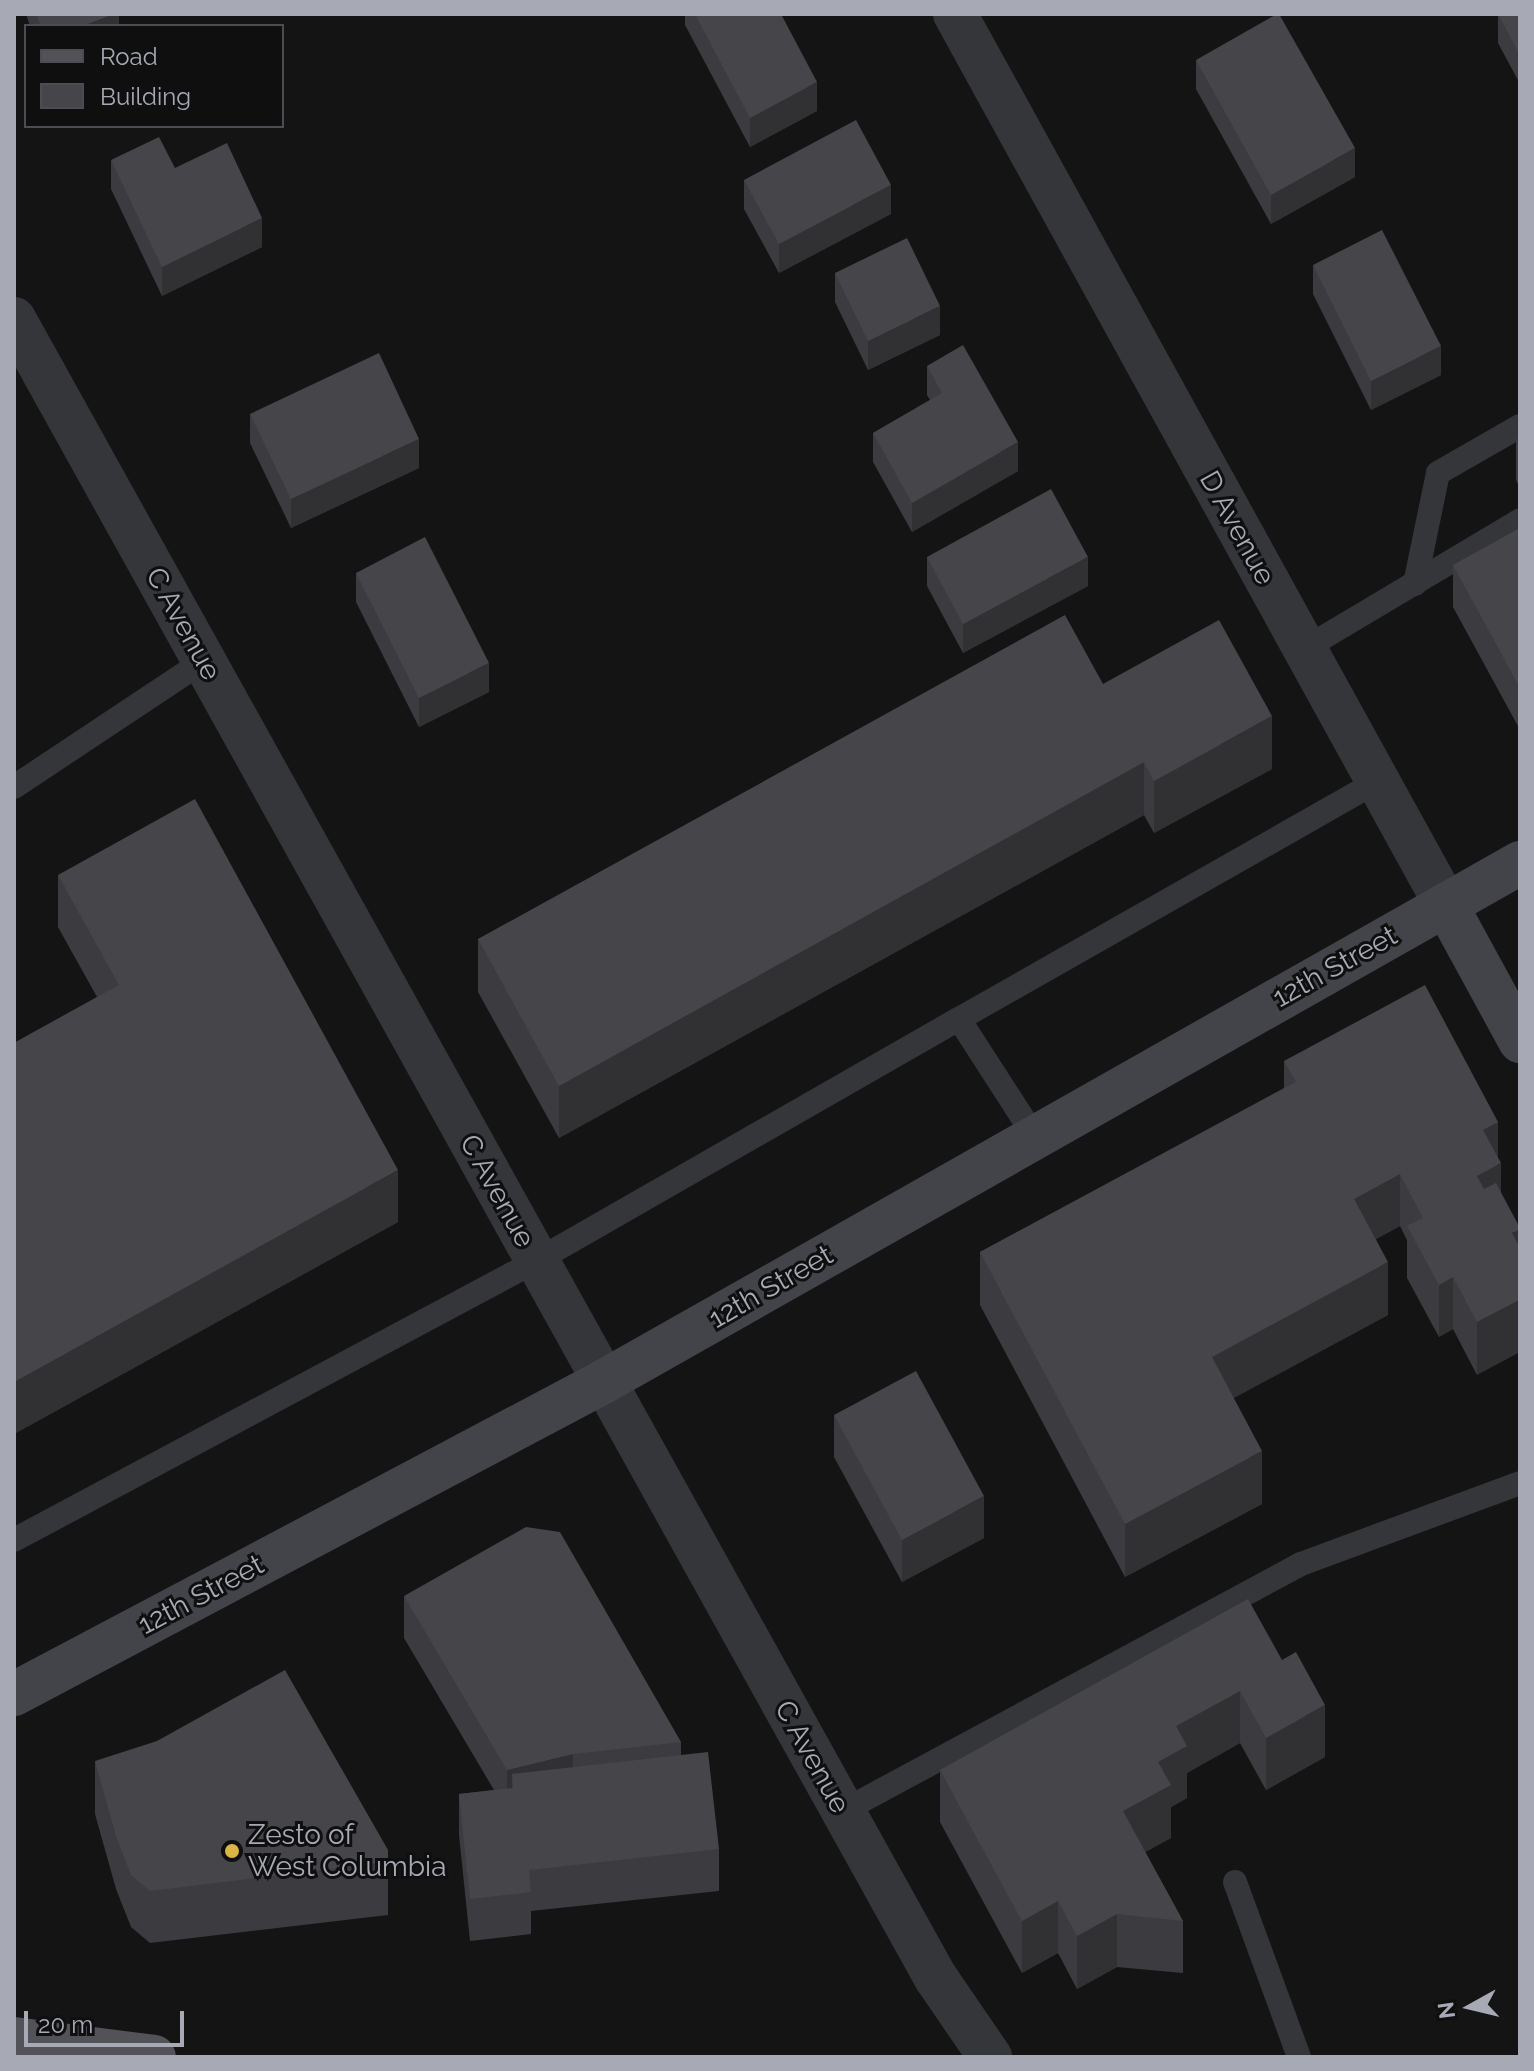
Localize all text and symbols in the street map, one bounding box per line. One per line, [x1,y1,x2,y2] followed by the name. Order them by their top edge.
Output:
[24,24,284,128] legend
[100,42,158,71] text: Road
[100,82,191,111] text: Building
[1192,465,1282,591] street label: D Avenue
[138,561,228,687] street label: C Avenue
[1267,919,1403,1015] street label: 12th Street
[452,1128,542,1254] street label: C Avenue
[703,1238,839,1336] street label: 12th Street
[133,1548,269,1642] street label: 12th Street
[767,1694,857,1820] street label: C Avenue
[248,1818,446,1884] place label: Zesto of West Columbia
[223,1842,241,1860] marker: Zesto of West Columbia
[1430,1967,1510,2047] north arrow
[28,1995,188,2045] scale bar
[1432,2000,1460,2020] text: N
[38,2010,93,2039] text: 20 m

